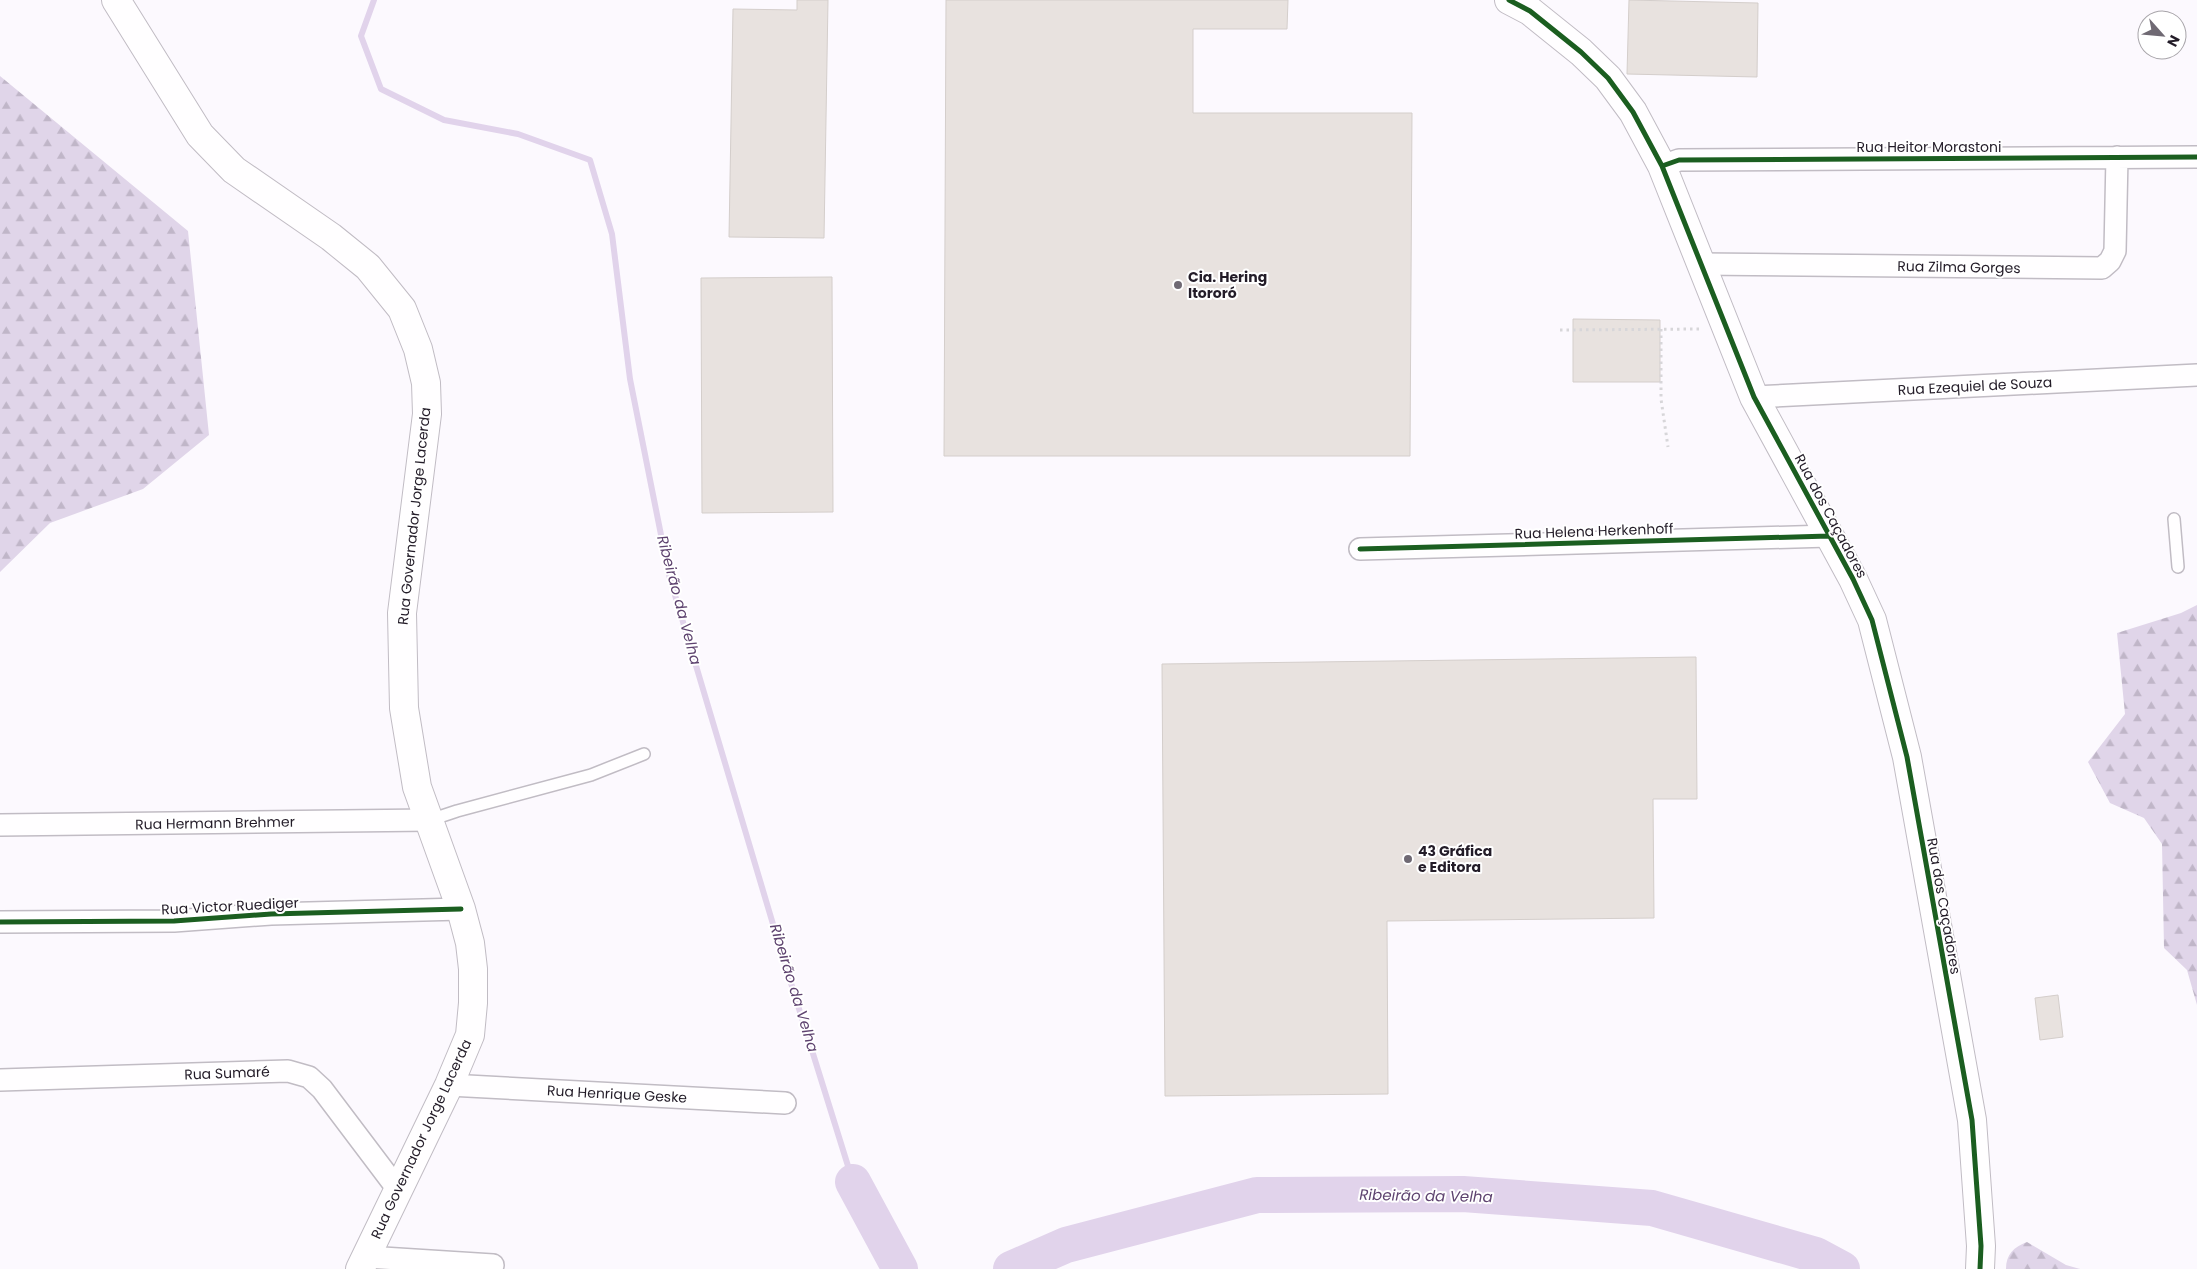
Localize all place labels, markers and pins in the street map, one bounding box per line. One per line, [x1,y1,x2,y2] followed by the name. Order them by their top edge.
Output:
[1188,267,1267,303] place label: Cia. Hering Itororó
[1172,279,1184,291] marker: Cia. Hering Itororó
[1418,841,1492,877] place label: 43 Gráfica e Editora
[1402,853,1414,865] marker: 43 Gráfica e Editora

